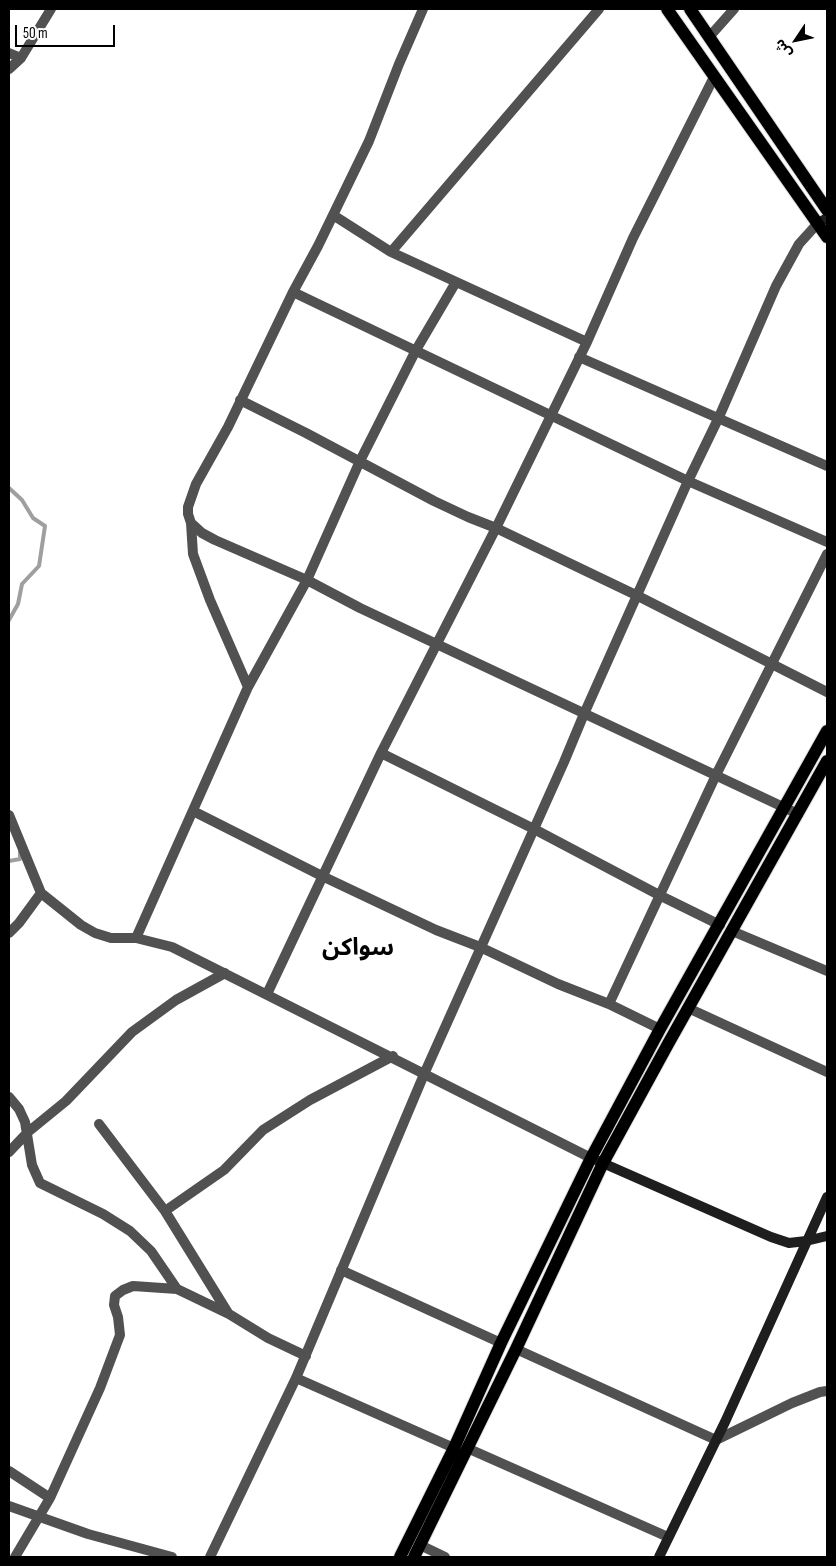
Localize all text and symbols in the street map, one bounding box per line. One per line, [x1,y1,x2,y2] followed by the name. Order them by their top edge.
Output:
[18,15,118,47] scale bar
[771,15,821,65] north arrow
[23,24,48,43] text: 50 m
[771,36,796,61] text: ش
[322,935,394,963] district label: سواكن

